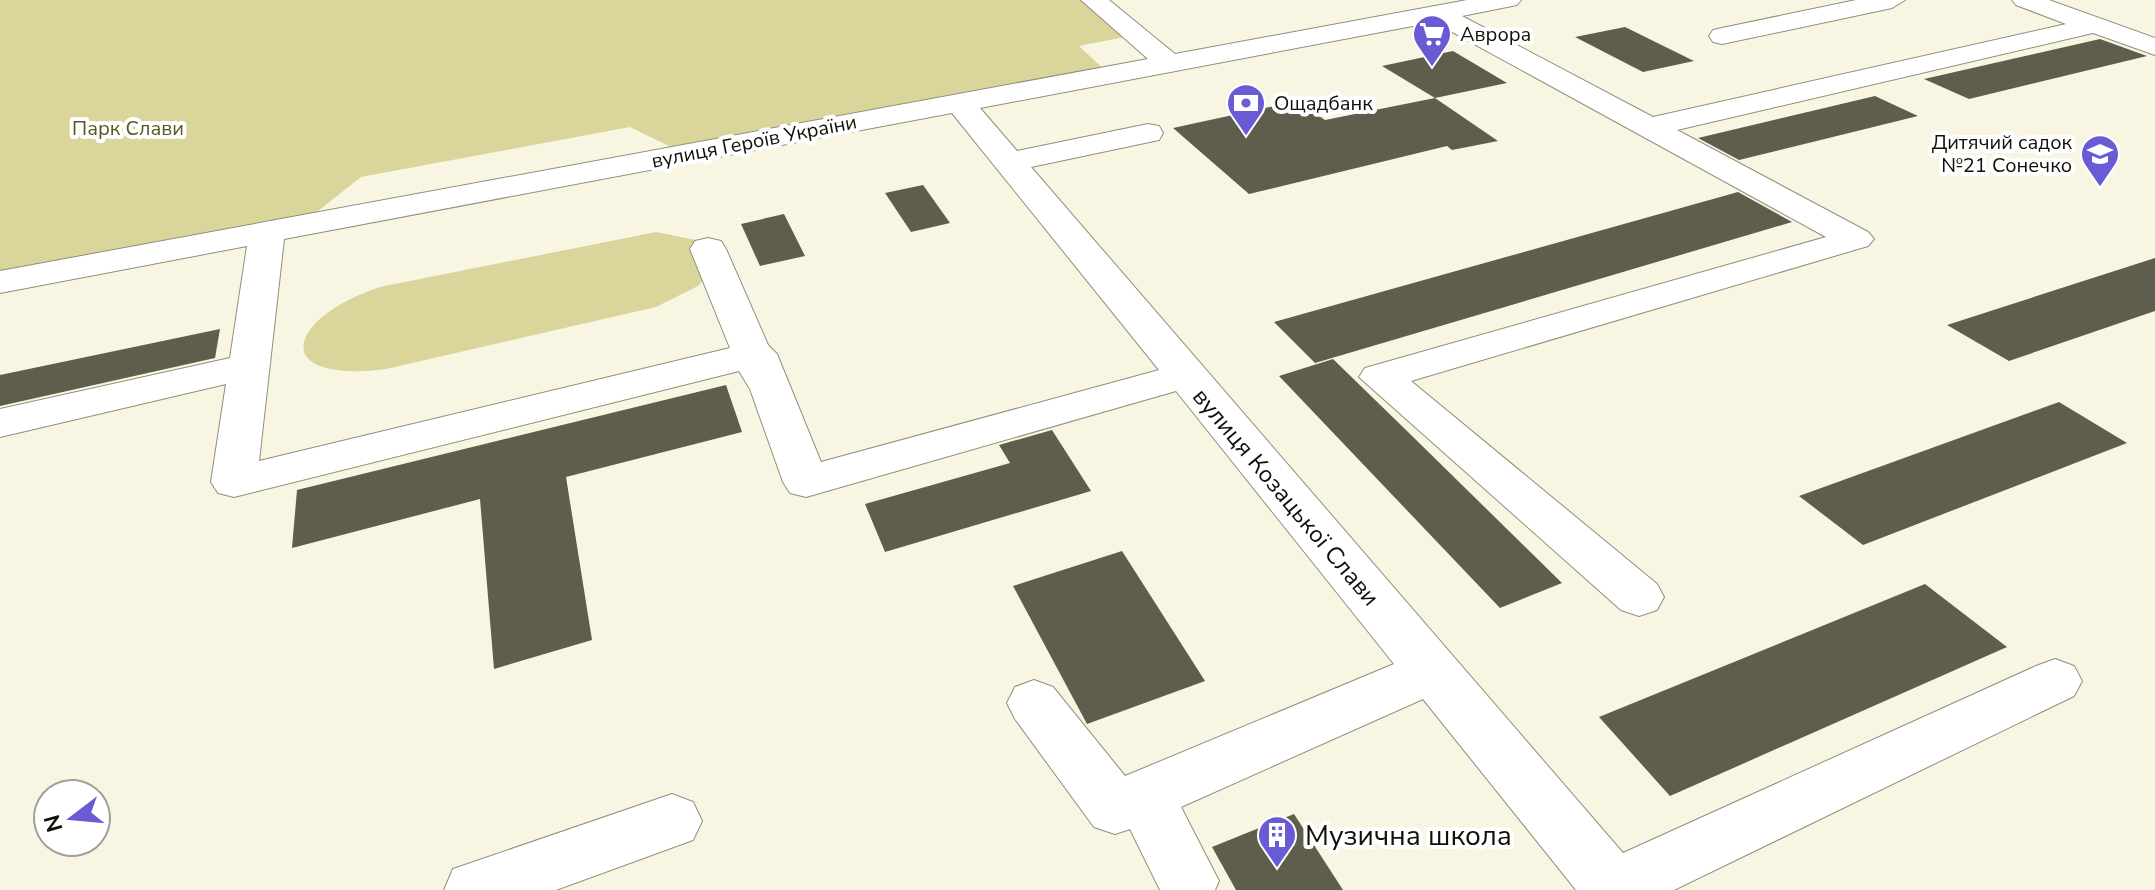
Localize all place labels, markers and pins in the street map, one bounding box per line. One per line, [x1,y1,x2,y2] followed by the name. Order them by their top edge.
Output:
[1411,13,1453,68] supermarket icon: Аврора
[1460,21,1531,48] place label: Аврора
[1225,82,1267,137] bank icon: Ощадбанк
[1274,90,1373,117] place label: Ощадбанк
[1932,129,2072,179] place label: Дитячий садок №21 Сонечко
[2079,133,2121,188] school or university icon: Дитячий садок №21 Сонечко
[1256,814,1298,869] building icon: Музична школа
[1305,817,1512,855] place label: Музична школа

